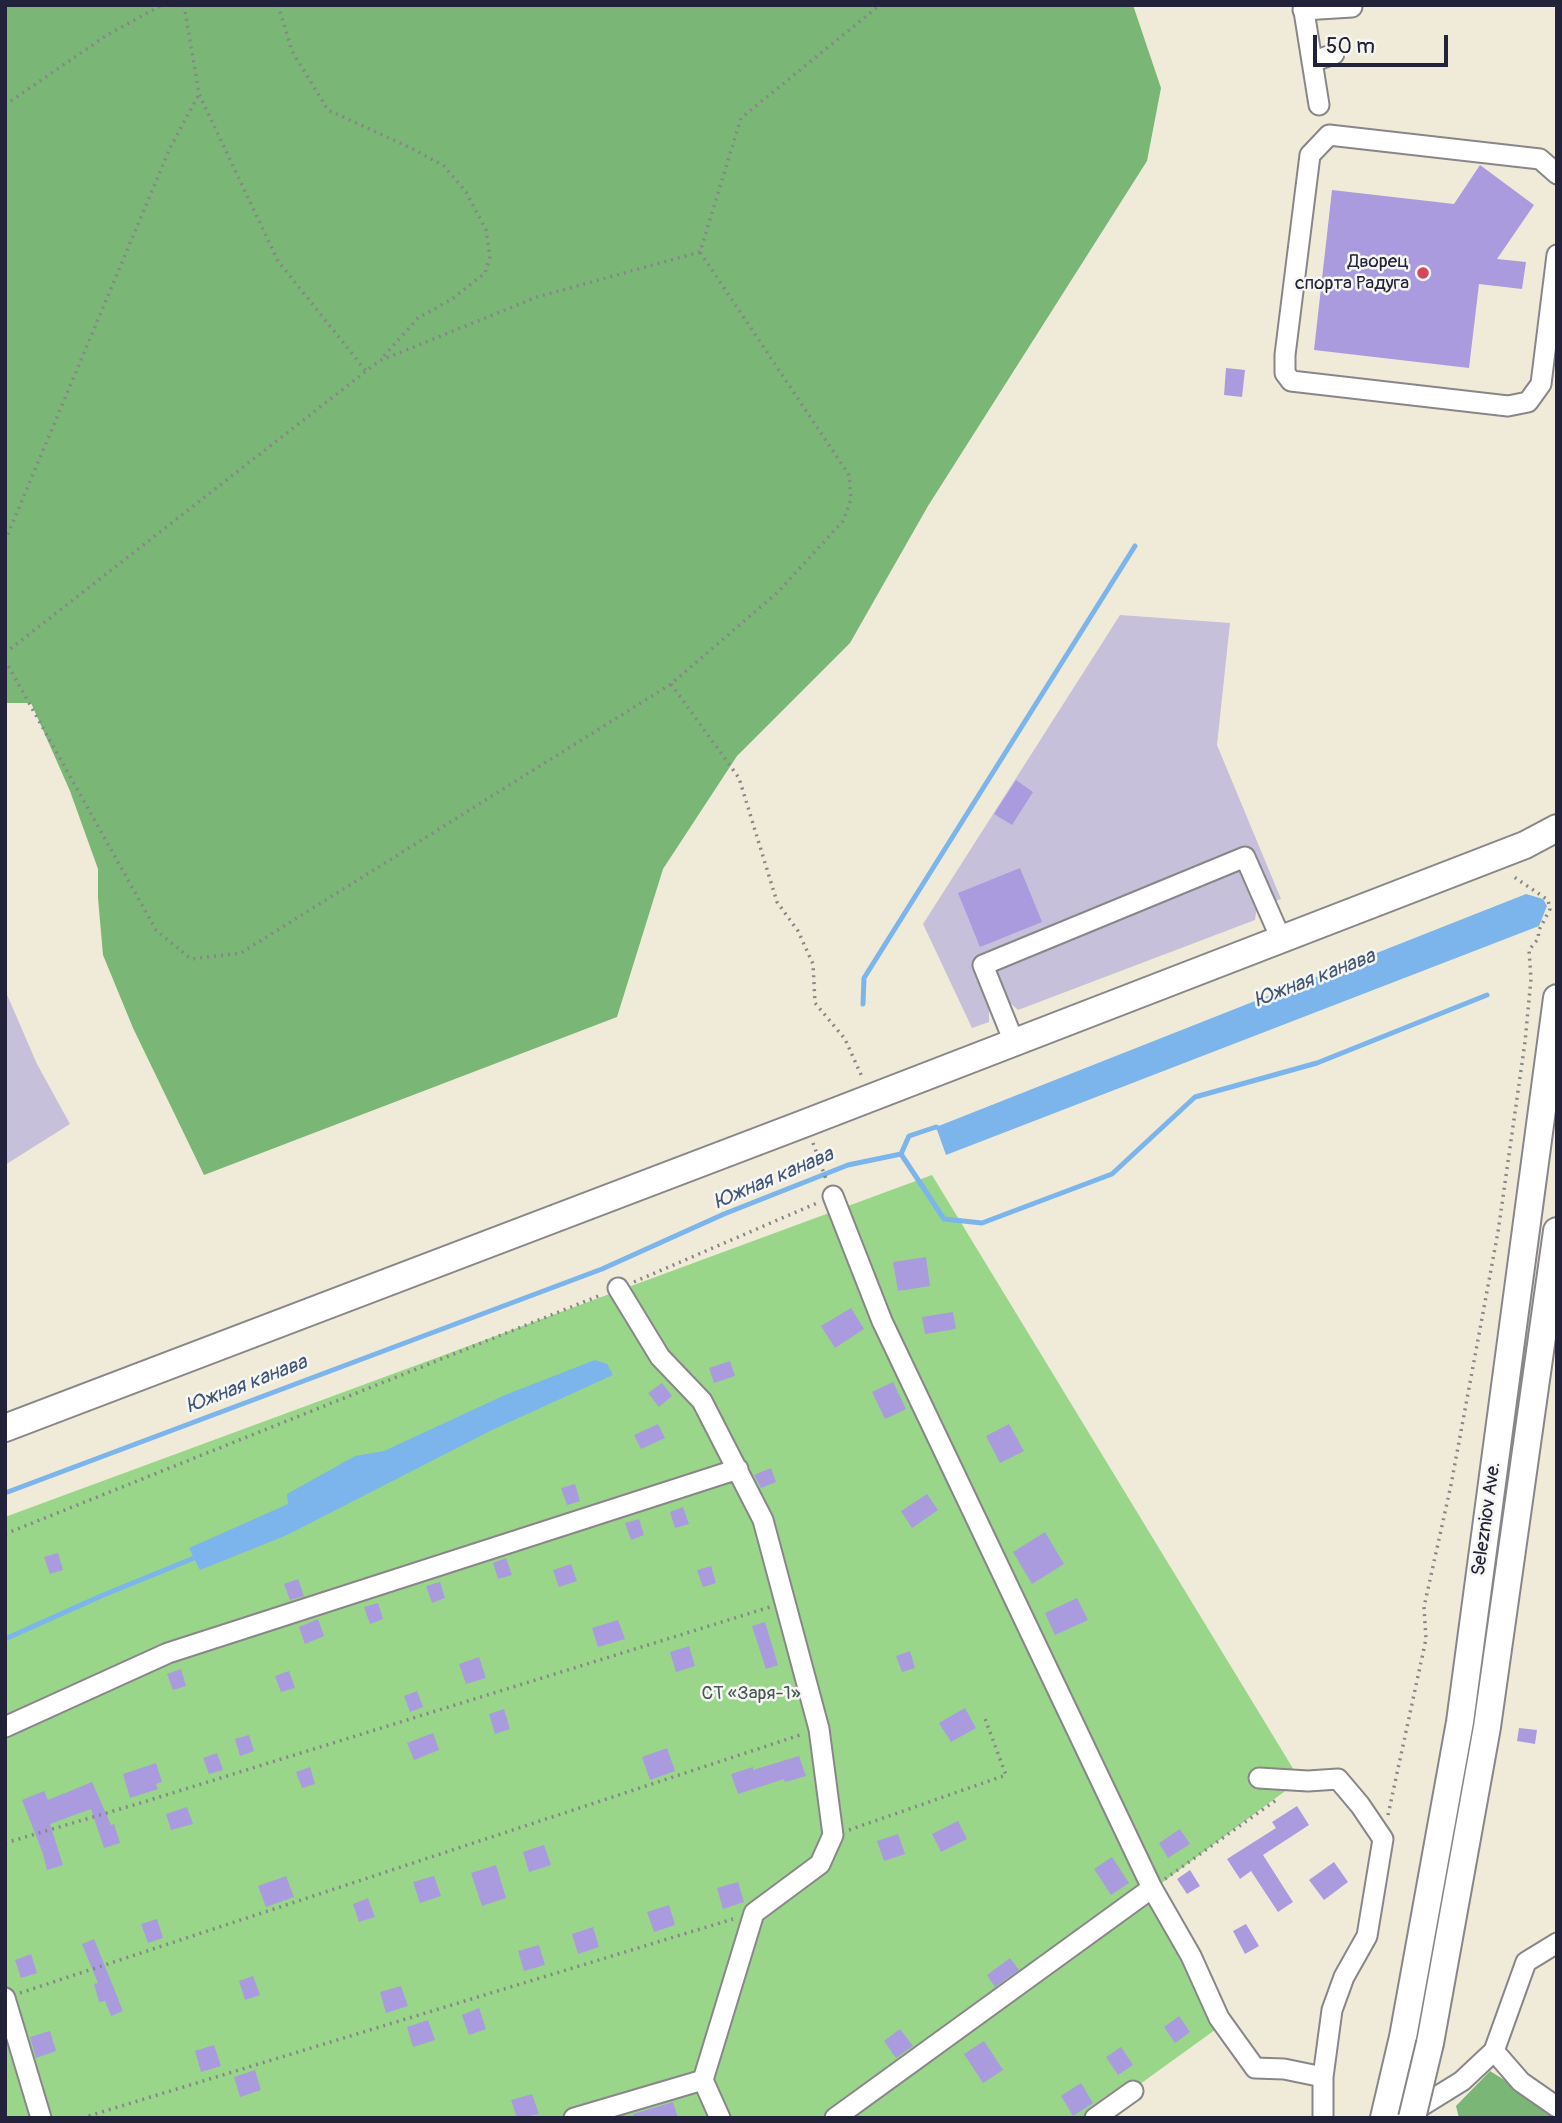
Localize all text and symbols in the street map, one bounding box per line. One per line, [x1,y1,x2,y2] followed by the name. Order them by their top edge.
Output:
[1317,21,1452,65] scale bar
[1326,33,1375,60] text: 50 m
[1295,251,1409,295] place label: Дворец спорта Радуга
[1415,265,1431,281] marker: Дворец спорта Радуга
[1251,944,1379,1014] water label: Южная канава
[711,1143,837,1215] water label: Южная канава
[183,1350,311,1420] water label: Южная канава
[1468,1461,1506,1577] street label: Selezniov Ave.
[701,1683,801,1705] park label: СТ «Заря-1»

